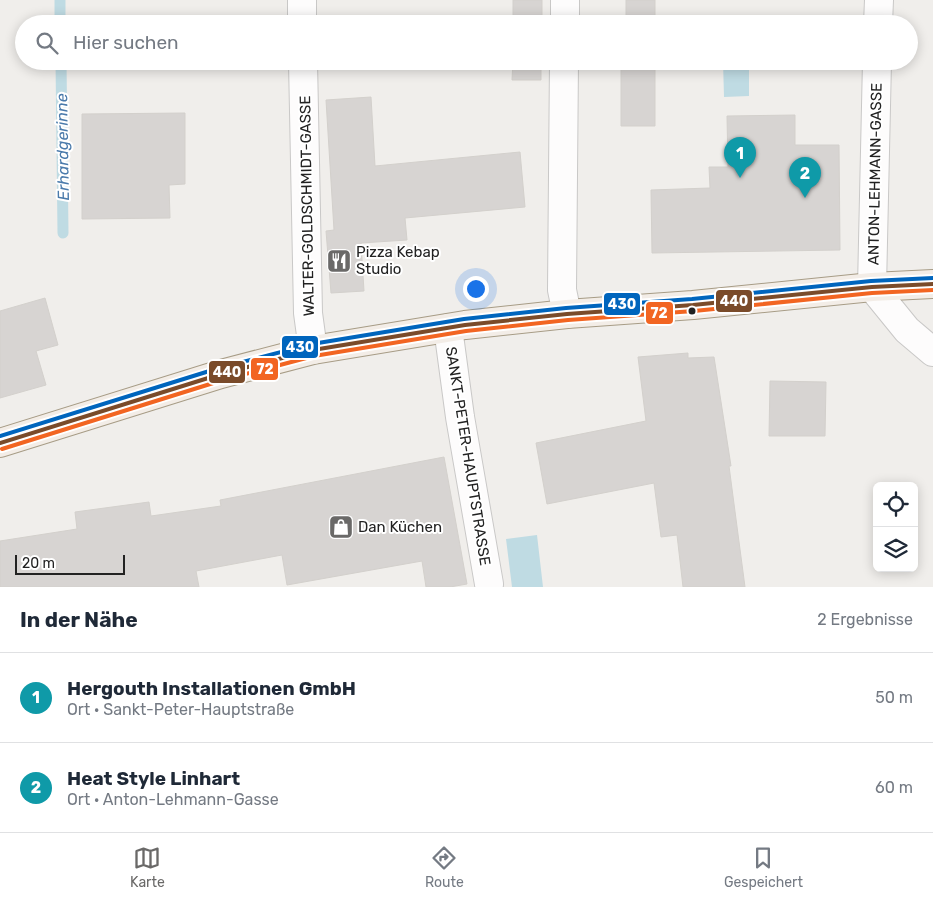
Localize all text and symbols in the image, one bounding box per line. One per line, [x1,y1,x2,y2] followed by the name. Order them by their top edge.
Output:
[15,15,918,70] search box
[33,29,61,57] icon: search
[73,31,179,54] text: Hier suchen
[864,83,886,265] street label: ANTON-LEHMANN-GASSE
[52,93,73,201] water label: Erhardgerinne
[296,95,318,317] street label: WALTER-GOLDSCHMIDT-GASSE
[724,137,756,178] pin: 1
[789,157,821,198] pin: 2
[356,243,440,278] place label: Pizza Kebap Studio
[326,248,352,274] restaurant icon: Pizza Kebap Studio
[463,276,489,302] your location
[715,289,753,313] line badge: 440
[603,292,641,316] line badge: 430
[720,293,748,310] text: 440
[608,296,636,313] text: 430
[645,301,674,325] line badge: 72
[650,305,668,322] text: 72
[687,306,697,316] unlabelled marker
[281,335,319,359] line badge: 430
[286,339,314,356] text: 430
[442,345,494,567] street label: SANKT-PETER-HAUPTSTRASSE
[250,357,279,381] line badge: 72
[208,360,246,384] line badge: 440
[256,361,274,378] text: 72
[213,364,241,381] text: 440
[873,482,918,572] map controls
[873,482,918,527] button: locate
[328,514,354,540] shop icon: Dan Küchen
[358,518,442,536] place label: Dan Küchen
[873,527,918,572] button: layers
[15,552,125,575] scale bar
[22,555,55,572] text: 20 m
[20,607,138,632] text: In der Nähe
[817,610,913,629] text: 2 Ergebnisse
[67,677,356,700] text: Hergouth Installationen GmbH
[32,688,40,707] text: 1
[875,688,913,707] text: 50 m
[67,700,294,719] text: Ort · Sankt-Peter-Hauptstraße
[67,767,240,790] text: Heat Style Linhart
[31,778,41,797] text: 2
[875,778,913,797] text: 60 m
[67,790,279,809] text: Ort · Anton-Lehmann-Gasse
[130,844,165,891] tab: Karte
[425,844,464,891] tab: Route
[724,844,803,891] tab: Gespeichert

